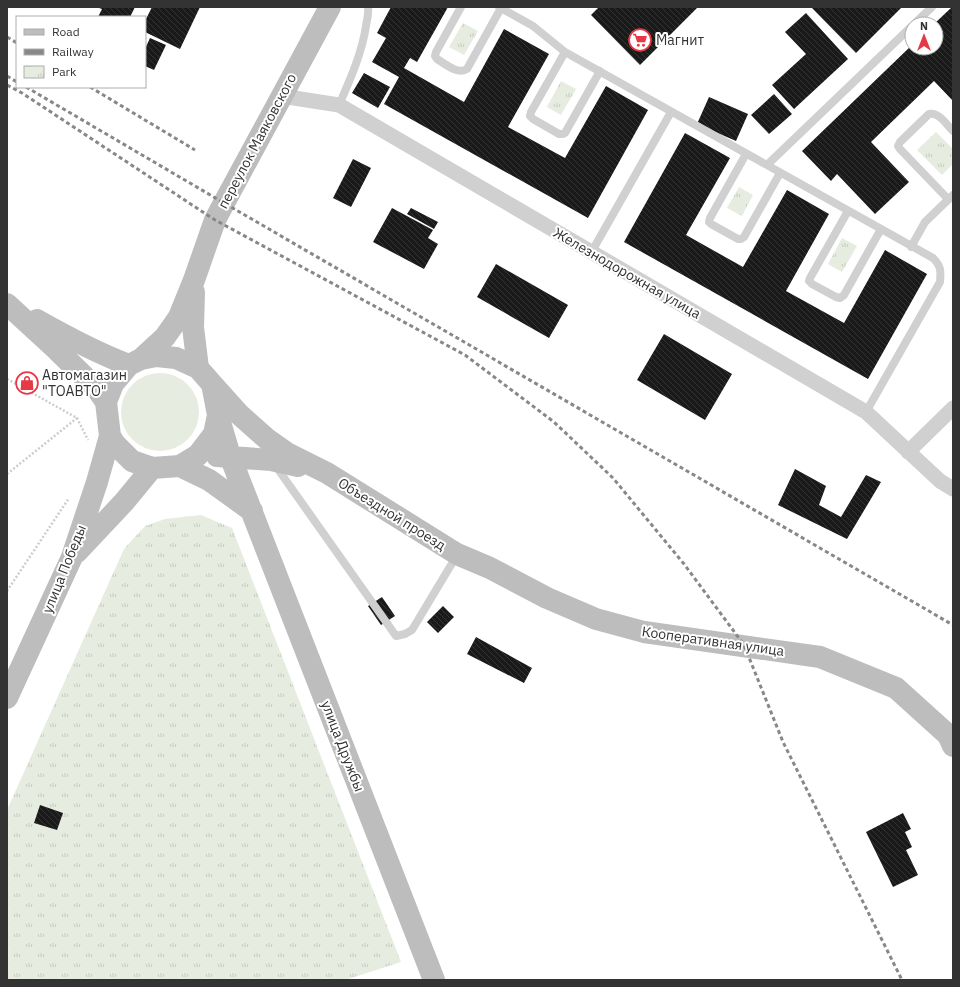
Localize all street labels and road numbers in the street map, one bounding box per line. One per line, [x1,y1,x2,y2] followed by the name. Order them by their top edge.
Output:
[214,70,300,212] street label: переулок Маяковского
[550,223,705,323] street label: Железнодорожная улица
[335,474,449,554] street label: Объездной проезд
[38,522,90,616] street label: улица Победы
[641,622,786,660] street label: Кооперативная улица
[317,698,369,794] street label: улица Дружбы

